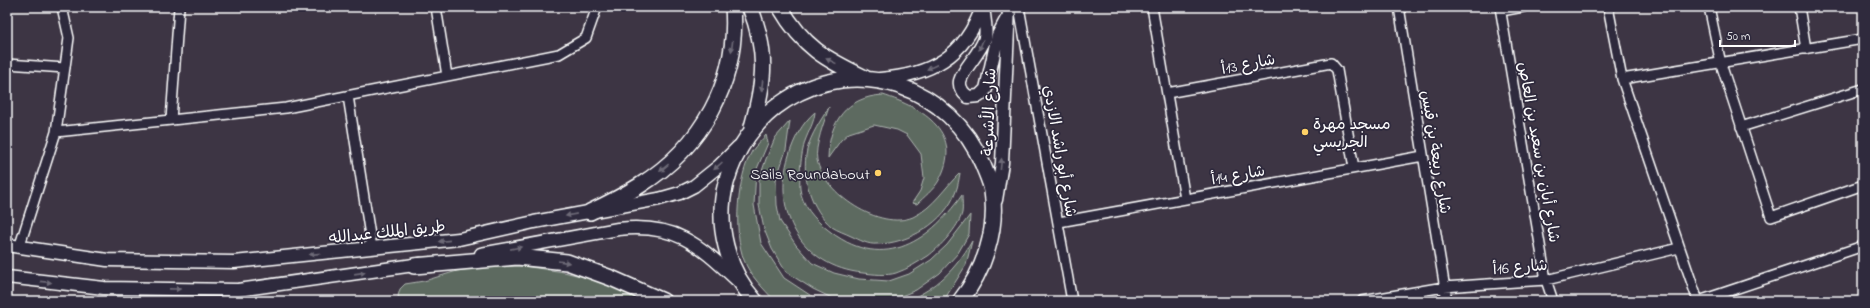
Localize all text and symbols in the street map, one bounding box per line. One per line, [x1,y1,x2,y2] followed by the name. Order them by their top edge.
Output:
[1720,22,1795,48] scale bar
[1726,28,1750,46] text: 50 m
[729,40,735,52] one-way arrow
[978,40,984,52] one-way arrow
[1219,48,1277,82] street label: شارع 13أ
[825,58,837,64] one-way arrow
[1510,60,1566,245] street label: شارع أبان بن سعيد بن العاص
[926,64,937,70] one-way arrow
[976,67,1004,157] street label: شارع الأشرعة
[759,80,765,92] one-way arrow
[1036,84,1082,219] street label: شارع أبو راشد الازدي
[1413,89,1457,216] street label: شارع ربيعة بن قيس
[1313,113,1391,156] place label: مسجد مهرة الجريسي
[1300,127,1310,137] marker: مسجد مهرة الجريسي
[998,158,1005,170] one-way arrow
[1210,159,1267,192] street label: شارع 14أ
[713,162,724,171] one-way arrow
[750,163,871,187] place label: Sails Roundabout
[658,164,669,172] one-way arrow
[873,168,883,178] marker: Sails Roundabout
[565,212,577,218] one-way arrow
[328,215,447,251] street label: طريق الملك عبدالله
[438,238,450,244] one-way arrow
[510,244,522,250] one-way arrow
[309,251,321,257] one-way arrow
[1492,254,1548,282] street label: شارع 16أ
[558,259,570,265] one-way arrow
[354,270,366,276] one-way arrow
[40,278,52,285] one-way arrow
[169,286,182,292] one-way arrow

